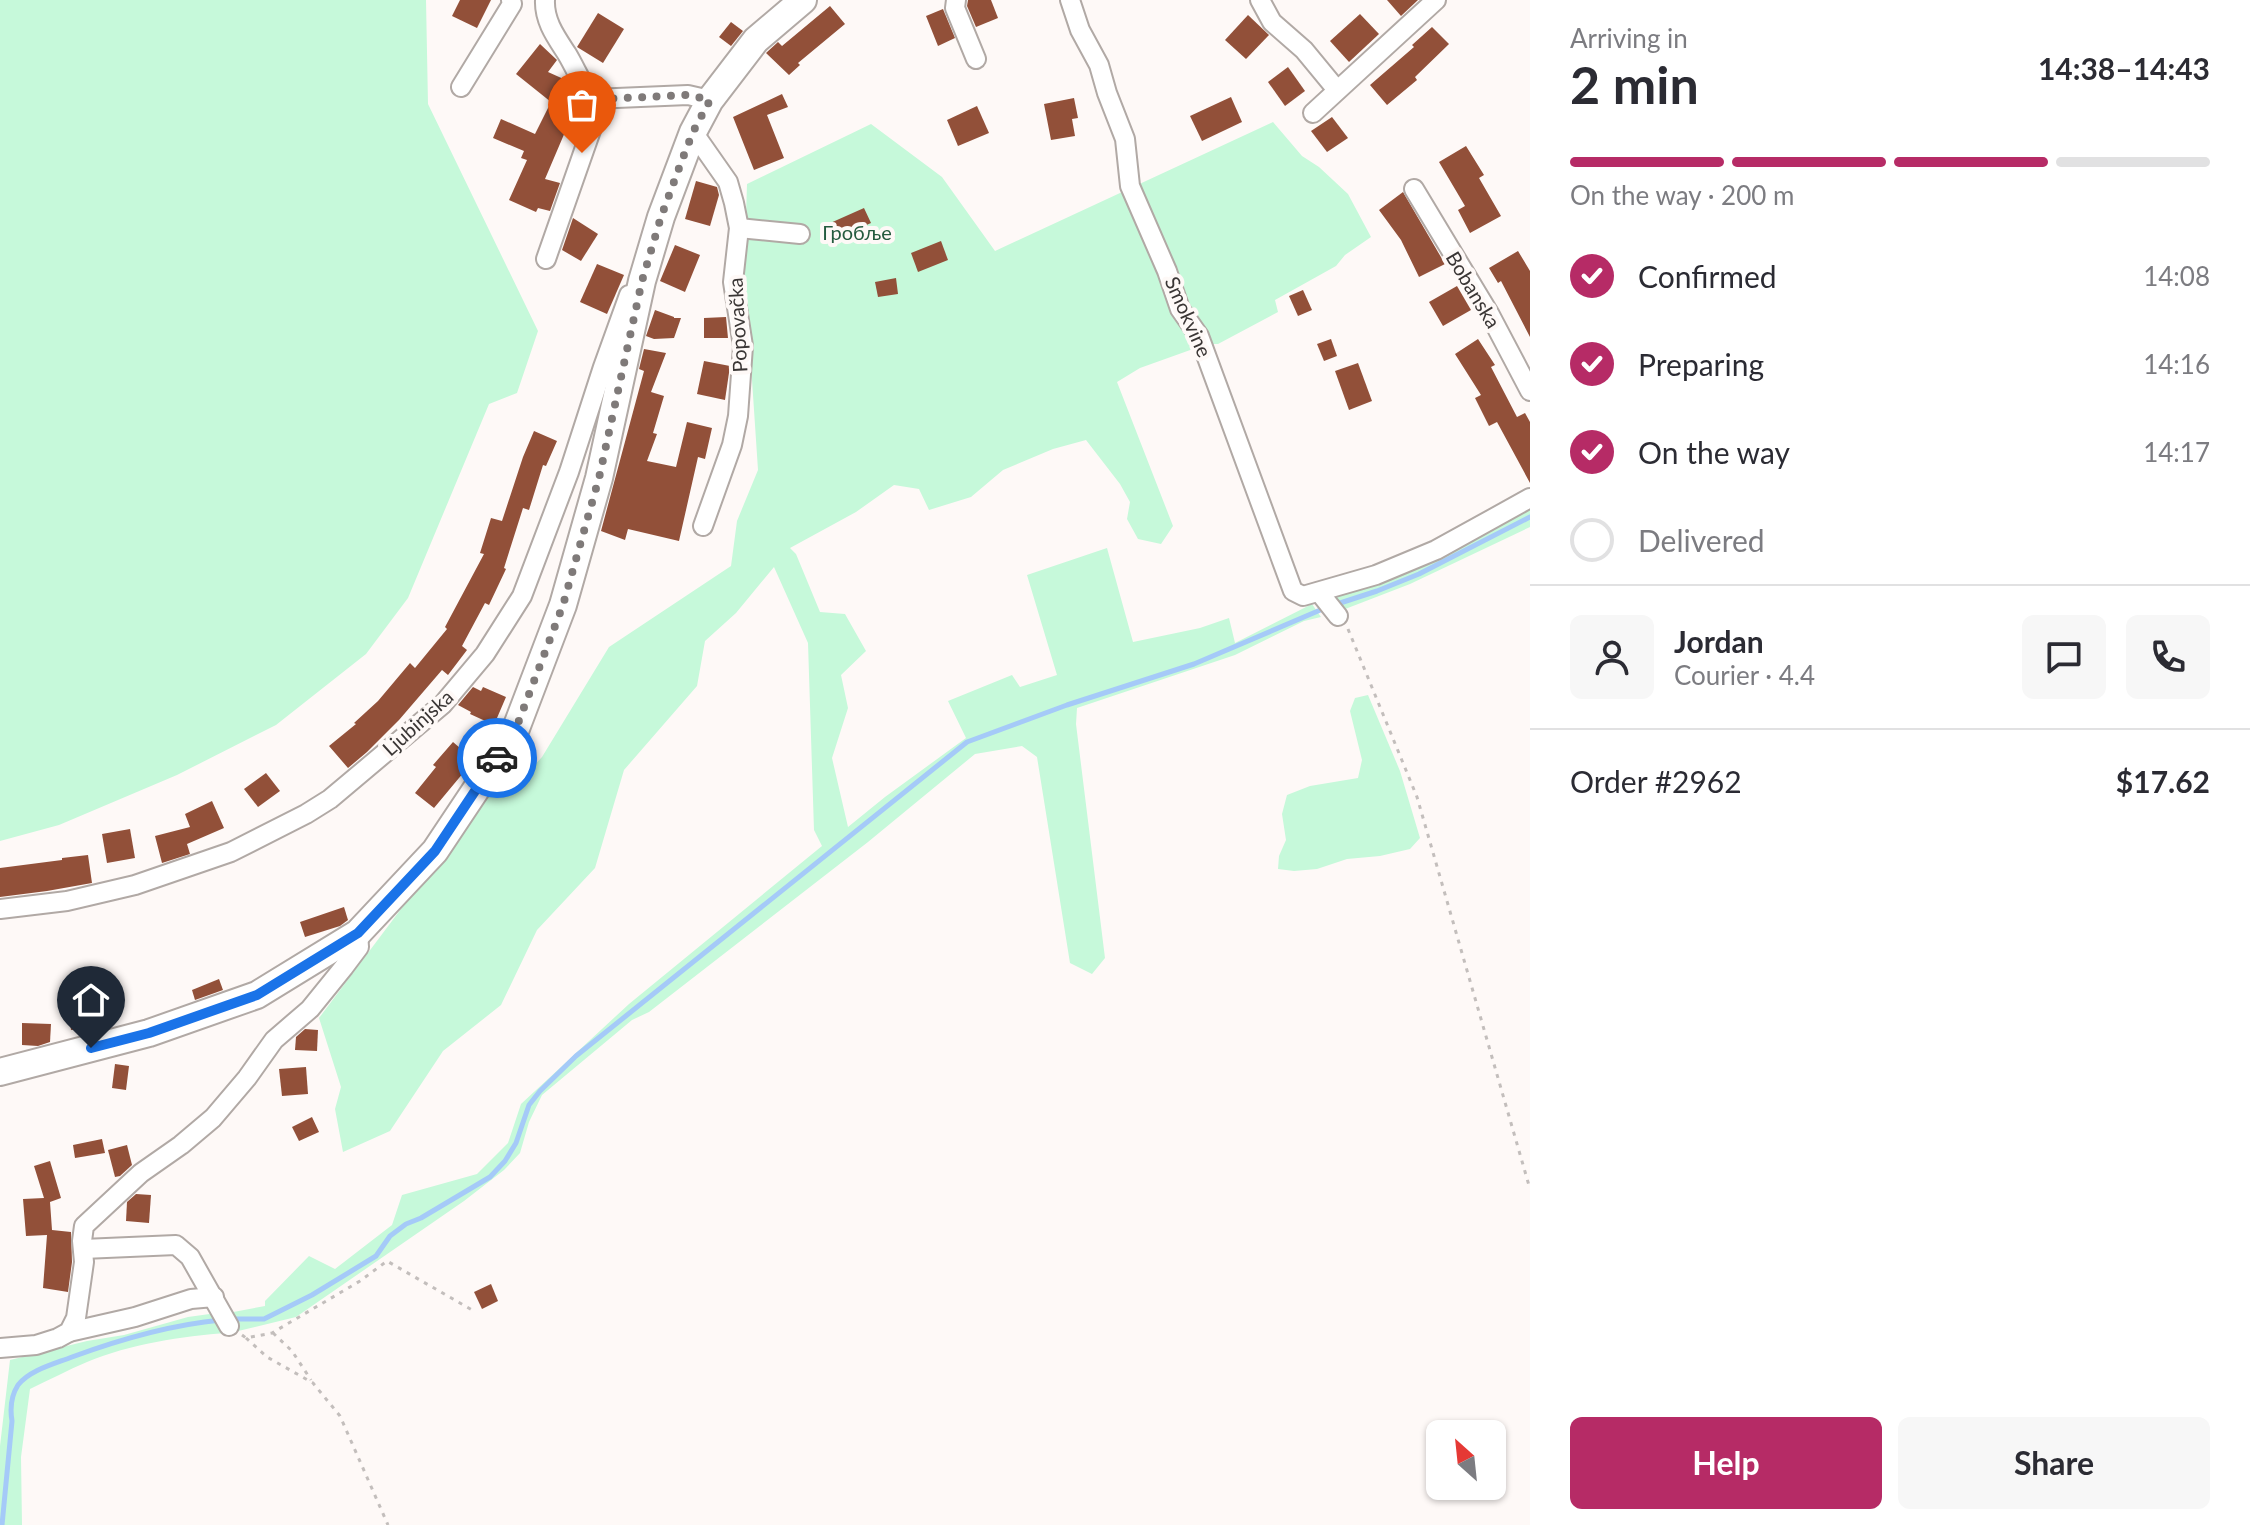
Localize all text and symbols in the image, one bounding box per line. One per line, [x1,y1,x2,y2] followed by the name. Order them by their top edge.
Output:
[1570,22,1688,54] text: Arriving in
[2038,50,2210,86] text: 14:38–14:43
[1570,53,1699,115] text: 2 min
[548,71,616,153] pin
[560,83,604,127] icon: bag
[1570,179,1794,211] text: On the way · 200 m
[822,220,892,244] park label: Гробље
[1442,247,1506,332] street label: Bobanska
[1570,254,1614,298] icon: check
[1638,258,1777,294] text: Confirmed
[2143,260,2210,292] text: 14:08
[1161,273,1217,360] street label: Smokvine
[723,277,751,373] street label: Popovačka
[1570,342,1614,386] icon: check
[1638,346,1764,382] text: Preparing
[2143,348,2210,380] text: 14:16
[1570,430,1614,474] icon: check
[1638,434,1790,470] text: On the way
[2143,436,2210,468] text: 14:17
[1638,522,1765,558] text: Delivered
[1570,615,1654,699] button: person
[2022,615,2106,699] button: chat
[2126,615,2210,699] button: phone
[1674,623,1764,659] text: Jordan
[1674,659,1815,691] text: Courier · 4.4
[377,684,458,760] street label: Ljubinjska
[457,718,537,798] courier
[475,736,519,780] icon: car
[1570,763,1742,799] text: Order #2962
[2116,763,2210,799] text: $17.62
[57,966,125,1048] pin
[69,978,113,1022] icon: home
[1570,1417,1882,1509] button: Help
[1898,1417,2210,1509] button: Share
[1426,1420,1506,1500] north arrow
[1426,1420,1506,1500] map controls

